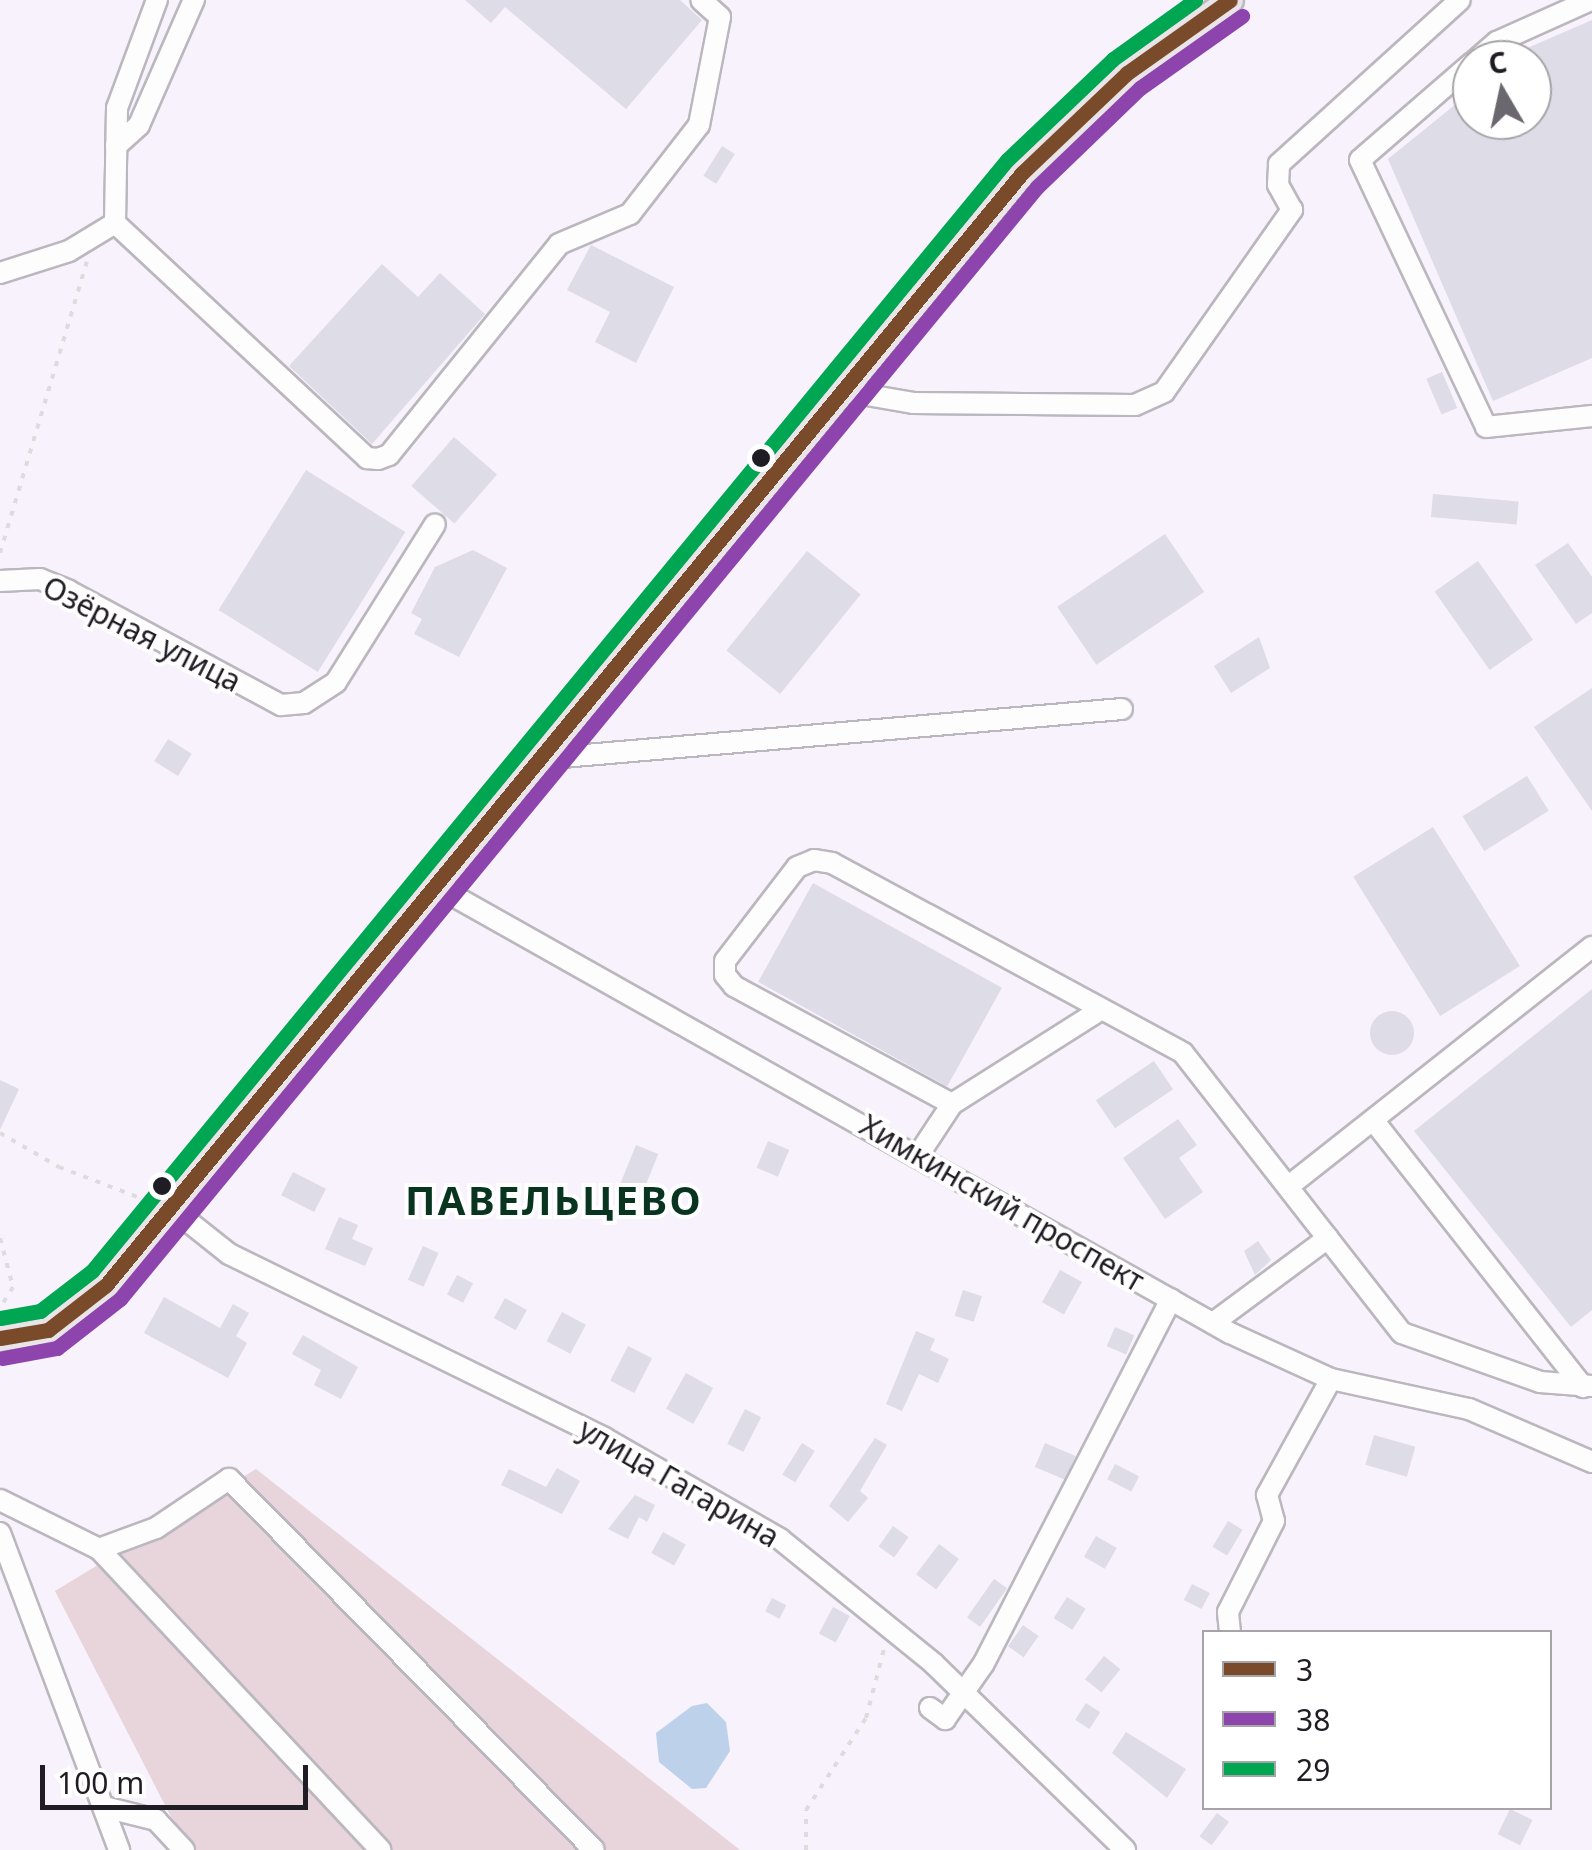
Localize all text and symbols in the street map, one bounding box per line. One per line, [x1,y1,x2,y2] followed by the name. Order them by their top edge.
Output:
[1452,40,1552,140] north arrow
[1486,42,1510,83] text: С
[751,448,771,468] unlabelled marker
[37,569,247,699] street label: Озёрная улица
[854,1107,1150,1299] street label: Химкинский проспект
[152,1176,172,1196] unlabelled marker
[405,1176,703,1224] district label: ПАВЕЛЬЦЕВО
[572,1411,786,1555] street label: улица Гагарина
[1202,1630,1552,1810] legend
[1296,1649,1313,1690] text: 3
[1296,1699,1330,1740] text: 38
[45,1745,312,1807] scale bar
[1296,1749,1330,1790] text: 29
[57,1762,144,1803] text: 100 m

